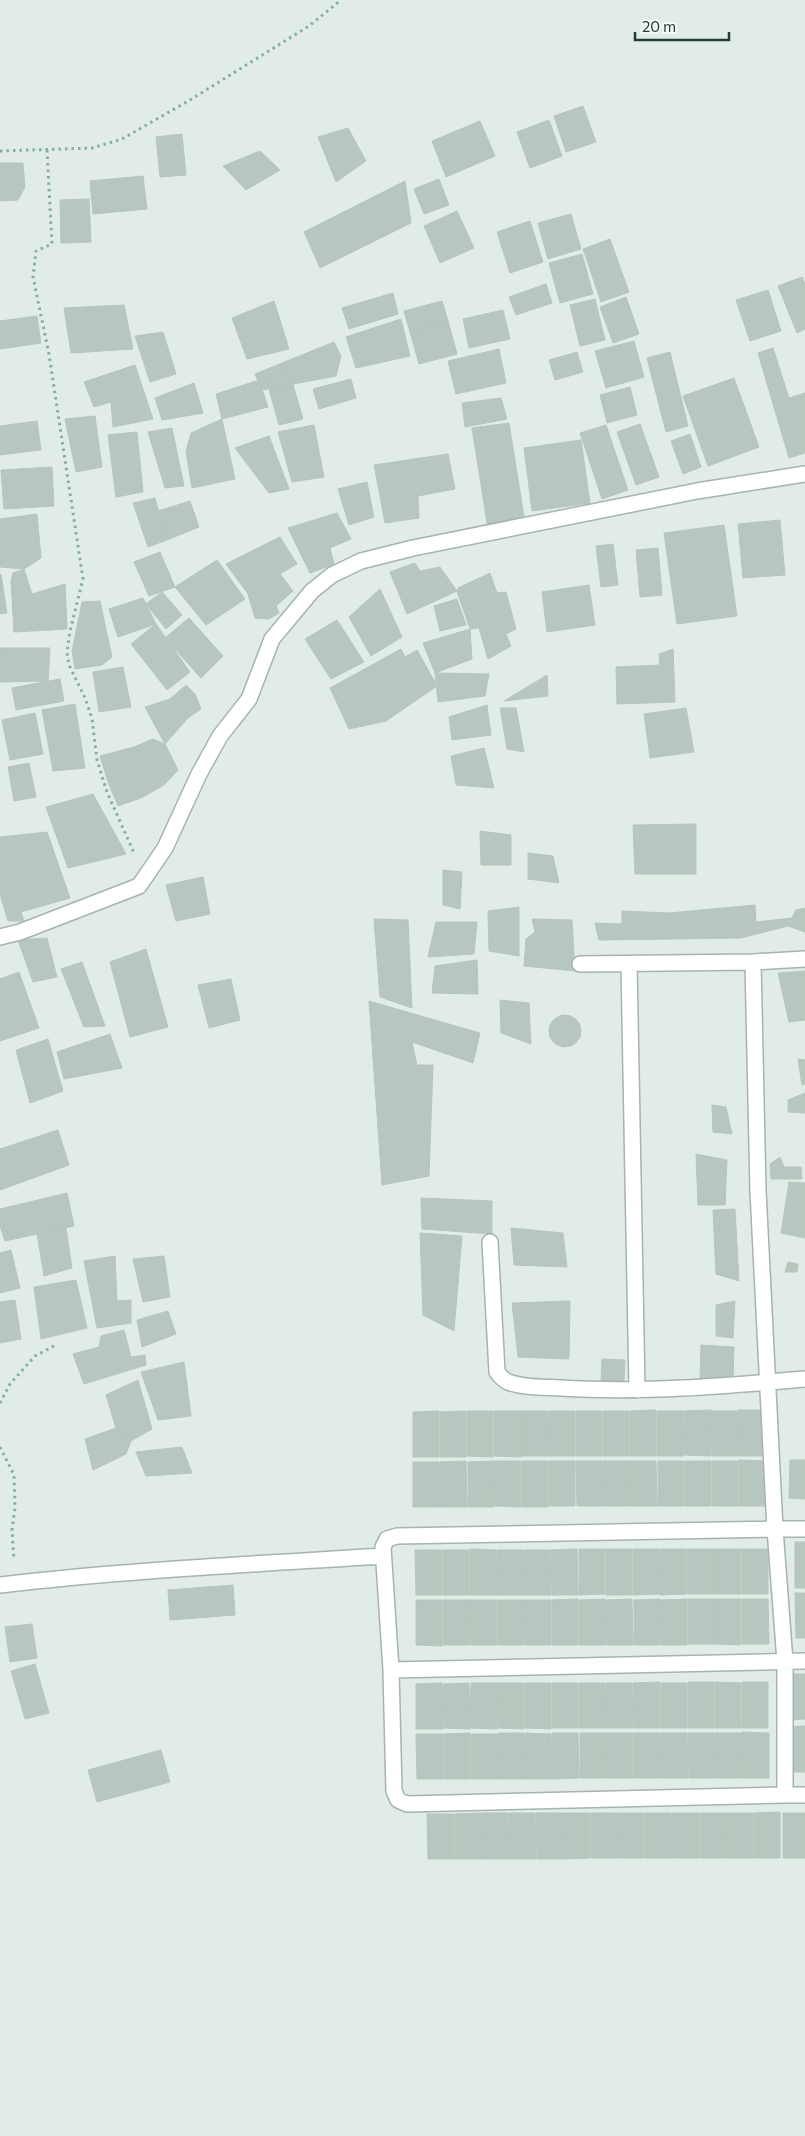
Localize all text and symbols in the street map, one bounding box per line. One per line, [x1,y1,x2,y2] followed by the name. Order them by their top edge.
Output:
[635,10,729,42] scale bar
[642,17,676,35] text: 20 m

